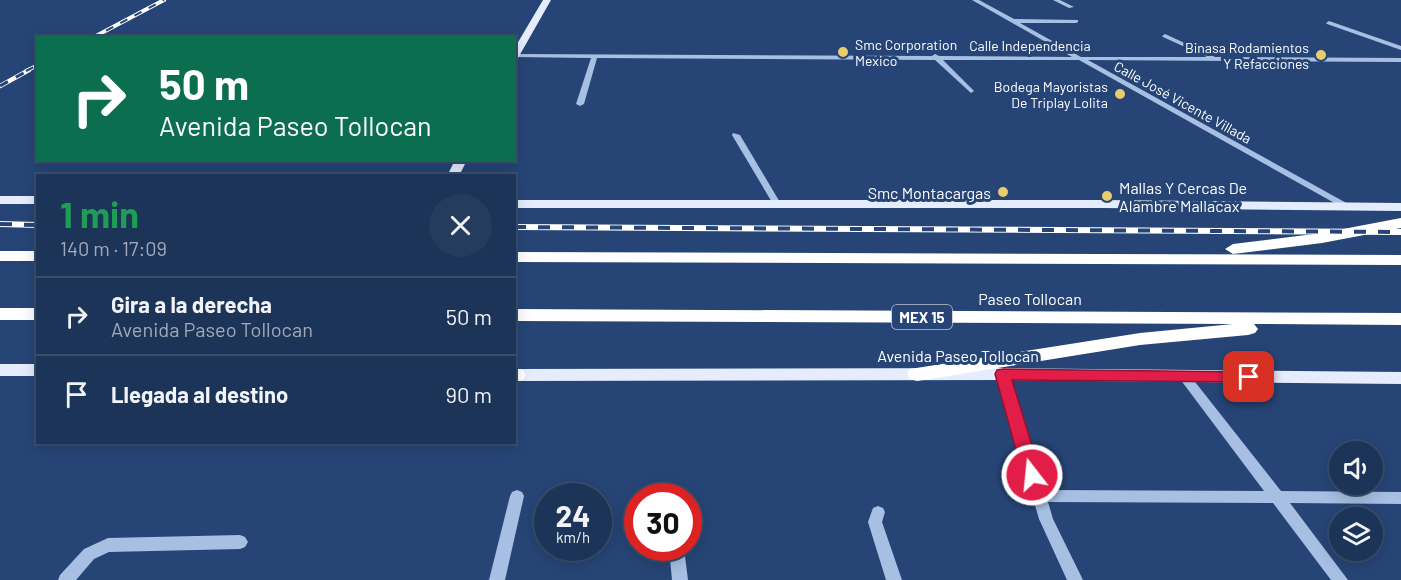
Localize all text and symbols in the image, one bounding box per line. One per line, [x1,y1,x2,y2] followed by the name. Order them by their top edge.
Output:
[855,36,957,69] place label: Smc Corporation Mexico
[969,37,1091,54] street label: Calle Independencia
[1185,39,1309,72] place label: Binasa Rodamientos Y Refacciones
[836,45,850,59] marker: Smc Corporation Mexico
[1314,48,1328,62] marker: Binasa Rodamientos Y Refacciones
[1111,57,1255,147] street label: Calle José Vicente Villada
[159,58,249,108] text: 50 m
[60,60,138,138] icon: right
[994,78,1108,111] place label: Bodega Mayoristas De Triplay Lolita
[1113,87,1127,101] marker: Bodega Mayoristas De Triplay Lolita
[159,109,432,141] text: Avenida Paseo Tollocan
[1119,178,1247,215] place label: Mallas Y Cercas De Alambre Mallacax
[868,183,991,202] place label: Smc Montacargas
[996,185,1010,199] marker: Smc Montacargas
[1100,189,1114,203] marker: Mallas Y Cercas De Alambre Mallacax
[60,192,139,235] text: 1 min
[429,194,492,257] button: close
[60,236,167,260] text: 140 m · 17:09
[978,289,1082,308] street label: Paseo Tollocan
[111,291,272,317] text: Gira a la derecha
[60,300,93,333] icon: right
[446,303,492,329] text: 50 m
[892,305,952,329] road number: MEX 15
[111,317,313,341] text: Avenida Paseo Tollocan
[877,346,1039,365] street label: Avenida Paseo Tollocan
[1223,351,1274,402] pin
[1232,360,1265,393] icon: arrive
[60,378,93,411] icon: arrive
[111,381,288,407] text: Llegada al destino
[446,381,492,407] text: 90 m
[1329,441,1383,561] map controls
[1329,441,1383,495] button: sound
[1000,443,1064,507] position arrow
[624,483,702,561] speed limit sign: 30
[556,497,590,533] text: 24
[1329,507,1383,561] button: layers
[556,528,590,546] text: km/h

